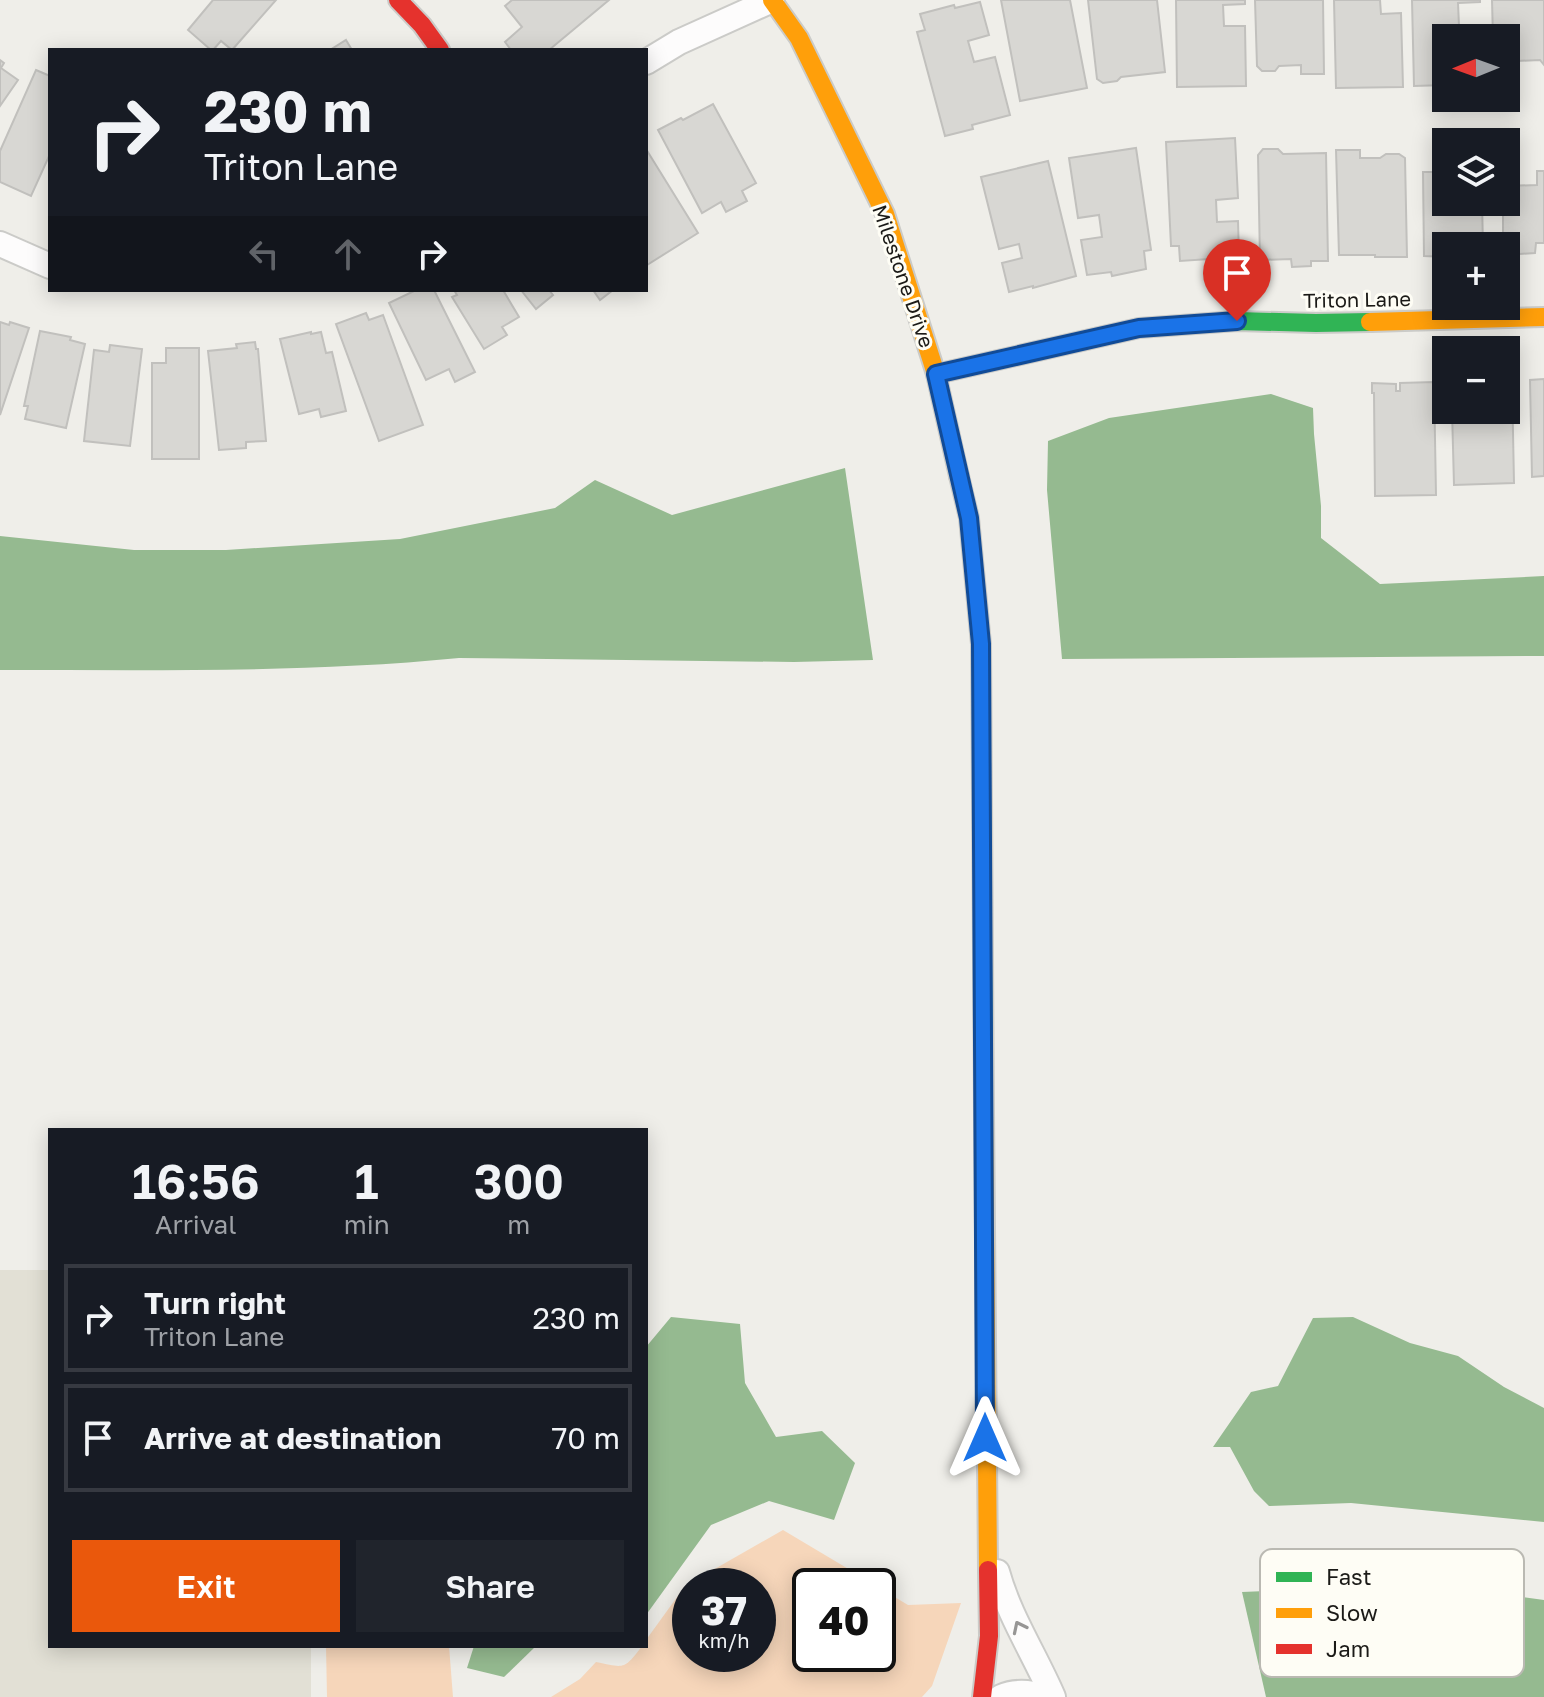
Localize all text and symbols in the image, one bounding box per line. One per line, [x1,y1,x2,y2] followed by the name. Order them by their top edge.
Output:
[1432,24,1520,112] north arrow
[1432,24,1520,424] map controls
[204,77,372,144] text: 230 m
[72,80,176,184] icon: right
[1432,128,1520,216] button: layers
[204,145,398,188] text: Triton Lane
[868,201,940,351] street label: Milestone Drive
[242,232,286,276] icon: left
[326,232,370,276] icon: ahead
[410,232,454,276] icon: right
[1432,232,1520,320] button: +
[1203,239,1271,321] pin
[1215,251,1259,295] icon: arrive
[1303,286,1411,312] street label: Triton Lane
[1432,336,1520,424] button: −
[132,1152,260,1210] text: 16:56
[355,1152,379,1210] text: 1
[474,1152,564,1210] text: 300
[155,1209,237,1240] text: Arrival
[344,1209,390,1240] text: min
[507,1209,530,1240] text: m
[144,1285,286,1321] text: Turn right
[76,1296,120,1340] icon: right
[532,1300,620,1336] text: 230 m
[144,1321,284,1352] text: Triton Lane
[943,1396,1027,1480] position arrow
[76,1416,120,1460] icon: arrive
[144,1420,441,1456] text: Arrive at destination
[551,1420,620,1456] text: 70 m
[72,1540,340,1632] button: Exit
[356,1540,624,1632] button: Share
[1260,1549,1524,1677] legend
[1326,1563,1372,1590] text: Fast
[792,1568,896,1672] speed limit sign: 40
[701,1586,747,1634] text: 37
[1326,1599,1378,1626] text: Slow
[1013,1621,1029,1636] one-way arrow
[699,1628,749,1652] text: km/h
[1326,1635,1370,1662] text: Jam

